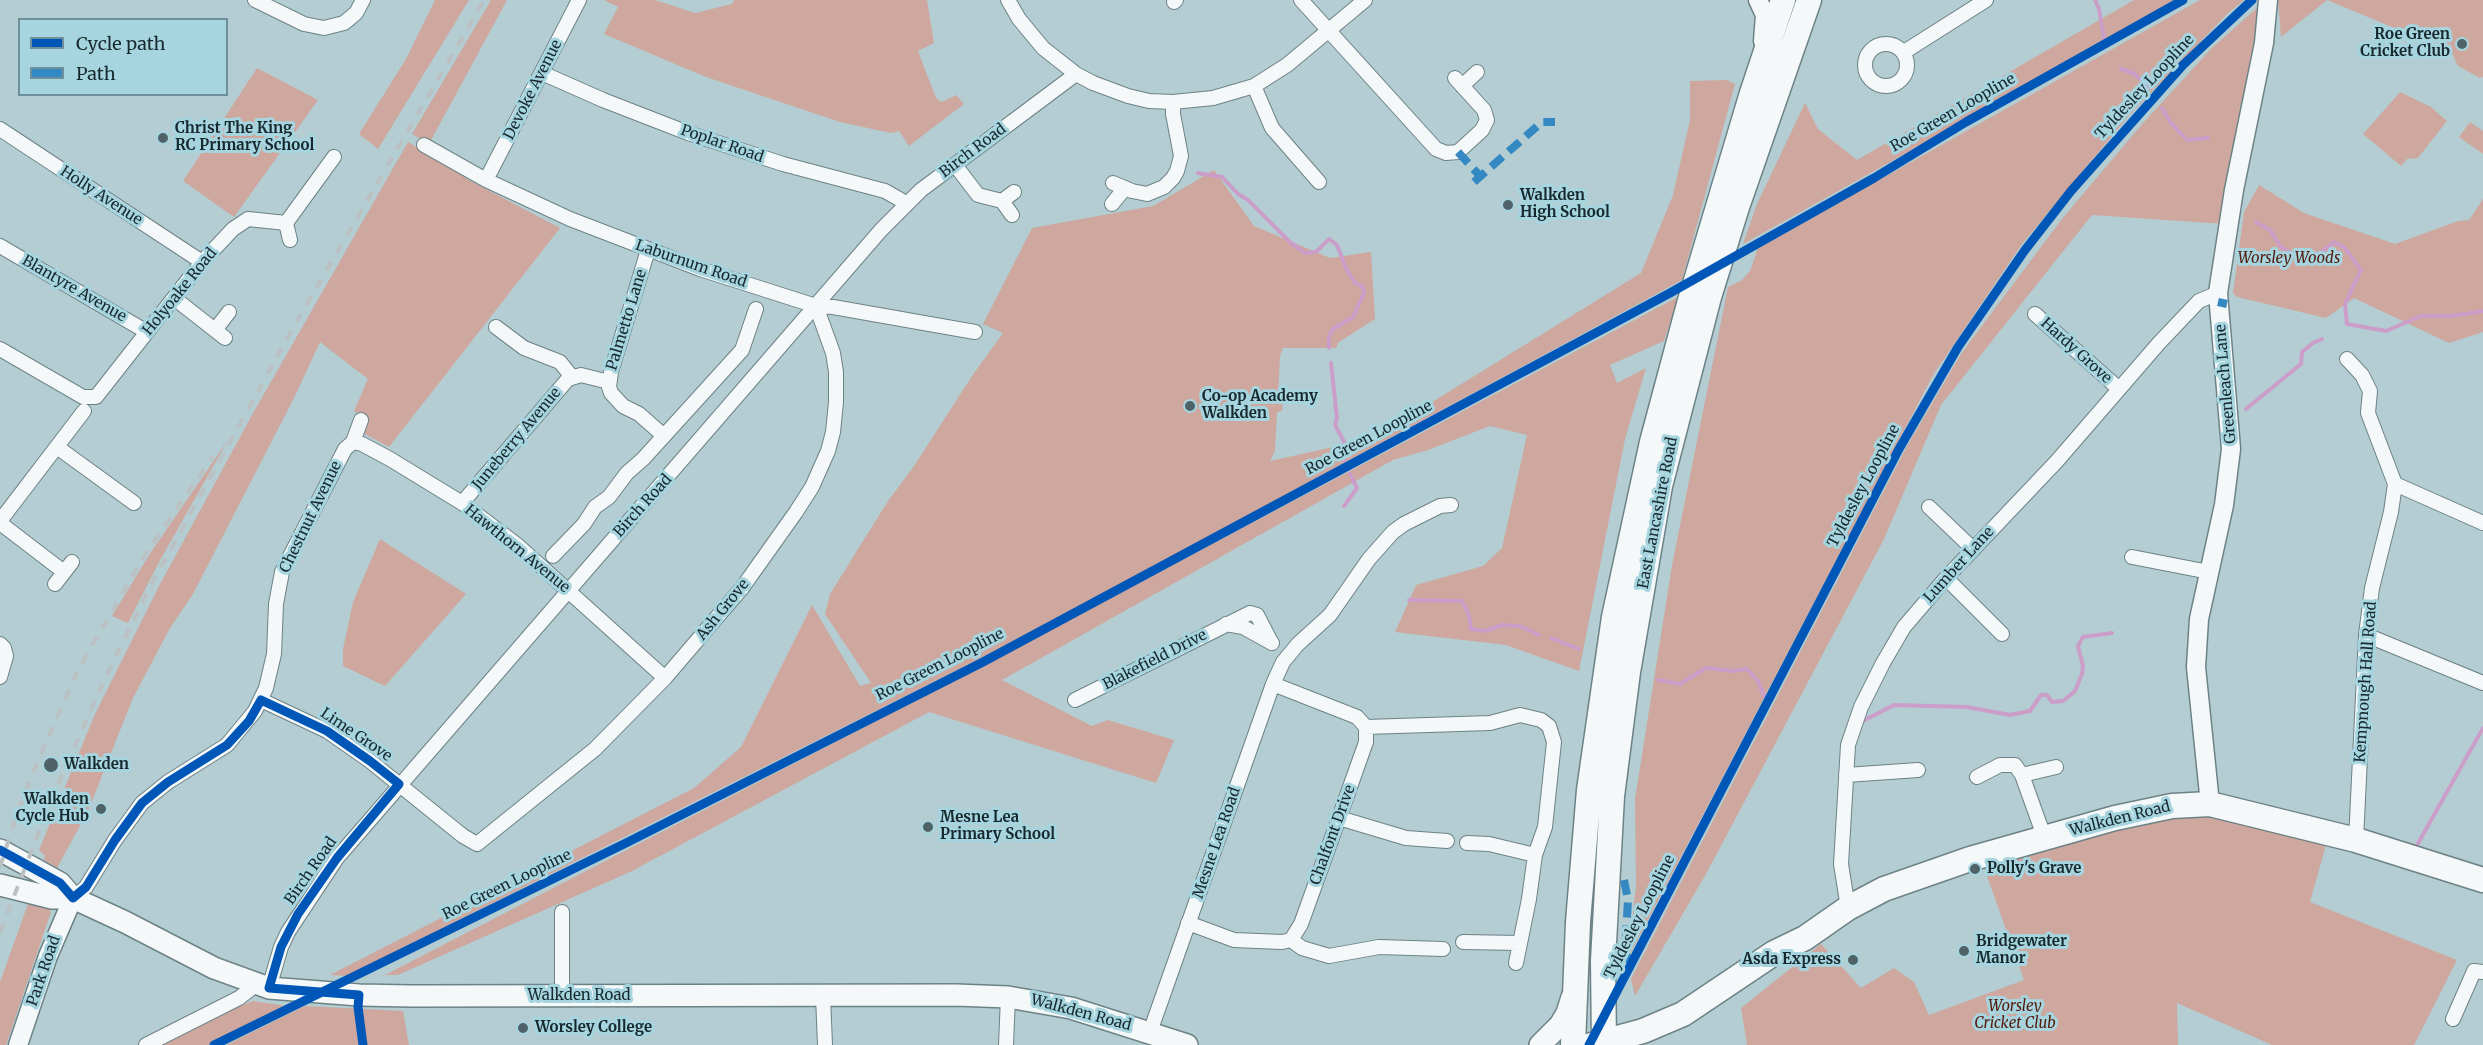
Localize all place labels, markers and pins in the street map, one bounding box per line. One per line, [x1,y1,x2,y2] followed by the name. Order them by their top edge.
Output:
[2360,26,2450,61] place label: Roe Green Cricket Club
[2455,37,2469,51] marker: Roe Green Cricket Club
[175,120,314,155] place label: Christ The King RC Primary School
[156,131,170,145] marker: Christ The King RC Primary School
[1520,187,1610,222] place label: Walkden High School
[1501,198,1515,212] marker: Walkden High School
[1202,388,1318,423] place label: Co-op Academy Walkden
[1183,399,1197,413] marker: Co-op Academy Walkden
[42,756,60,774] marker: Walkden
[64,756,129,774] place label: Walkden
[16,791,89,826] place label: Walkden Cycle Hub
[94,802,108,816] marker: Walkden Cycle Hub
[940,809,1055,844] place label: Mesne Lea Primary School
[921,820,935,834] marker: Mesne Lea Primary School
[1987,860,2081,878] place label: Polly's Grave
[1968,862,1982,876] marker: Polly's Grave
[1976,933,2067,968] place label: Bridgewater Manor
[1957,944,1971,958] marker: Bridgewater Manor
[1742,951,1841,969] place label: Asda Express
[1846,953,1860,967] marker: Asda Express
[535,1019,652,1037] place label: Worsley College
[516,1021,530,1035] marker: Worsley College

